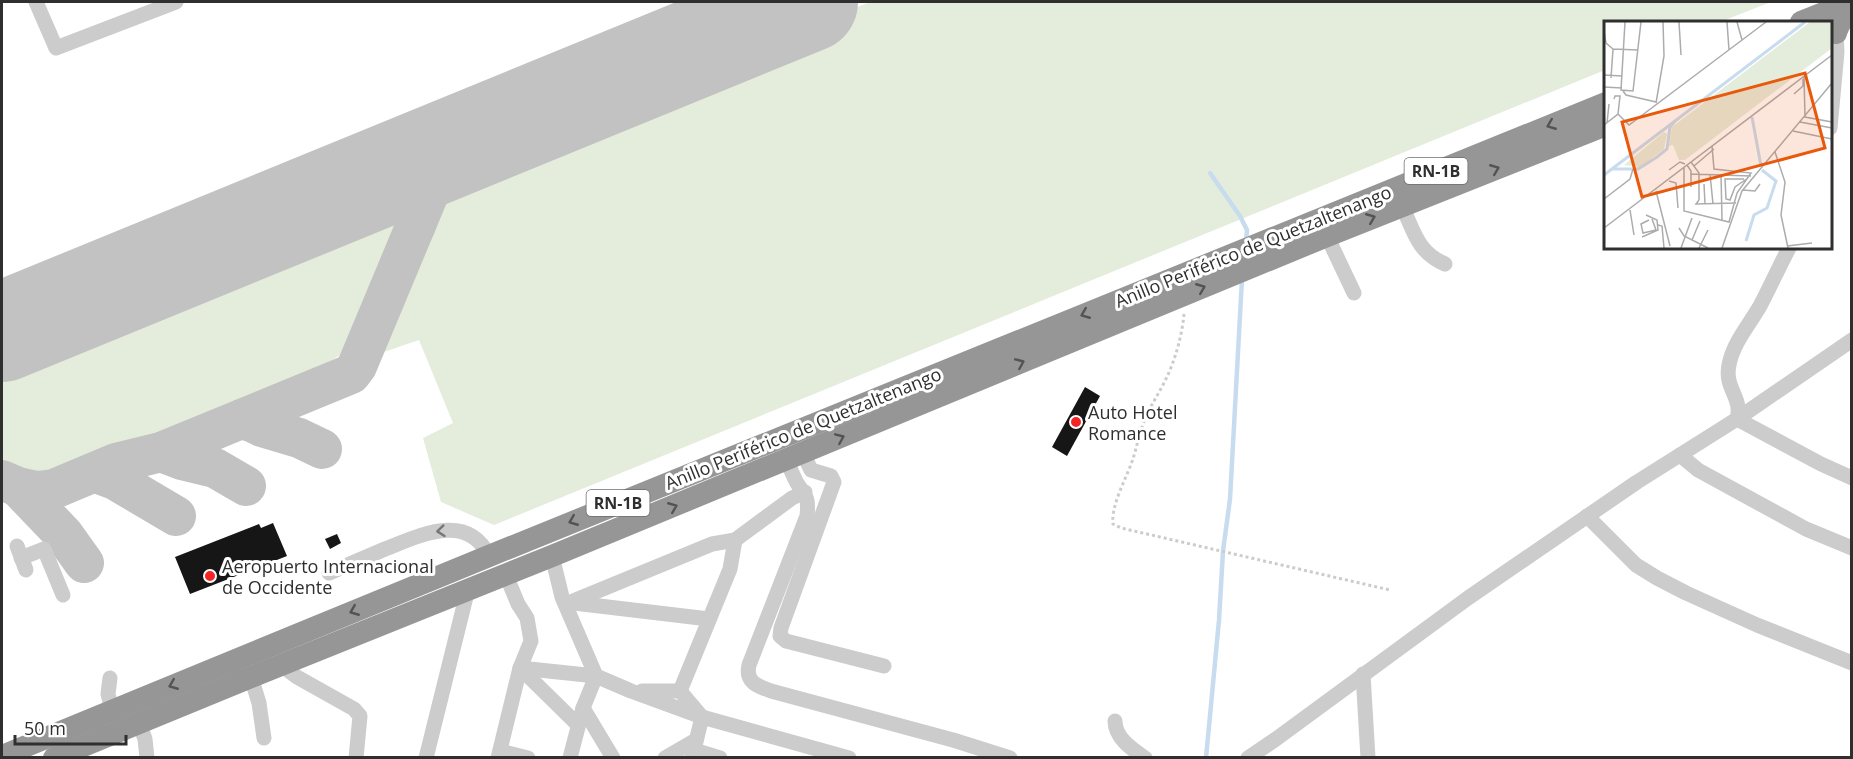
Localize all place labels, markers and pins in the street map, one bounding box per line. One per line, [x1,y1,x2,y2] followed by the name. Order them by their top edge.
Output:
[1088,400,1178,445] place label: Auto Hotel Romance
[1069,415,1083,429] marker: Auto Hotel Romance
[222,554,434,599] place label: Aeropuerto Internacional de Occidente
[203,569,217,583] marker: Aeropuerto Internacional de Occidente

